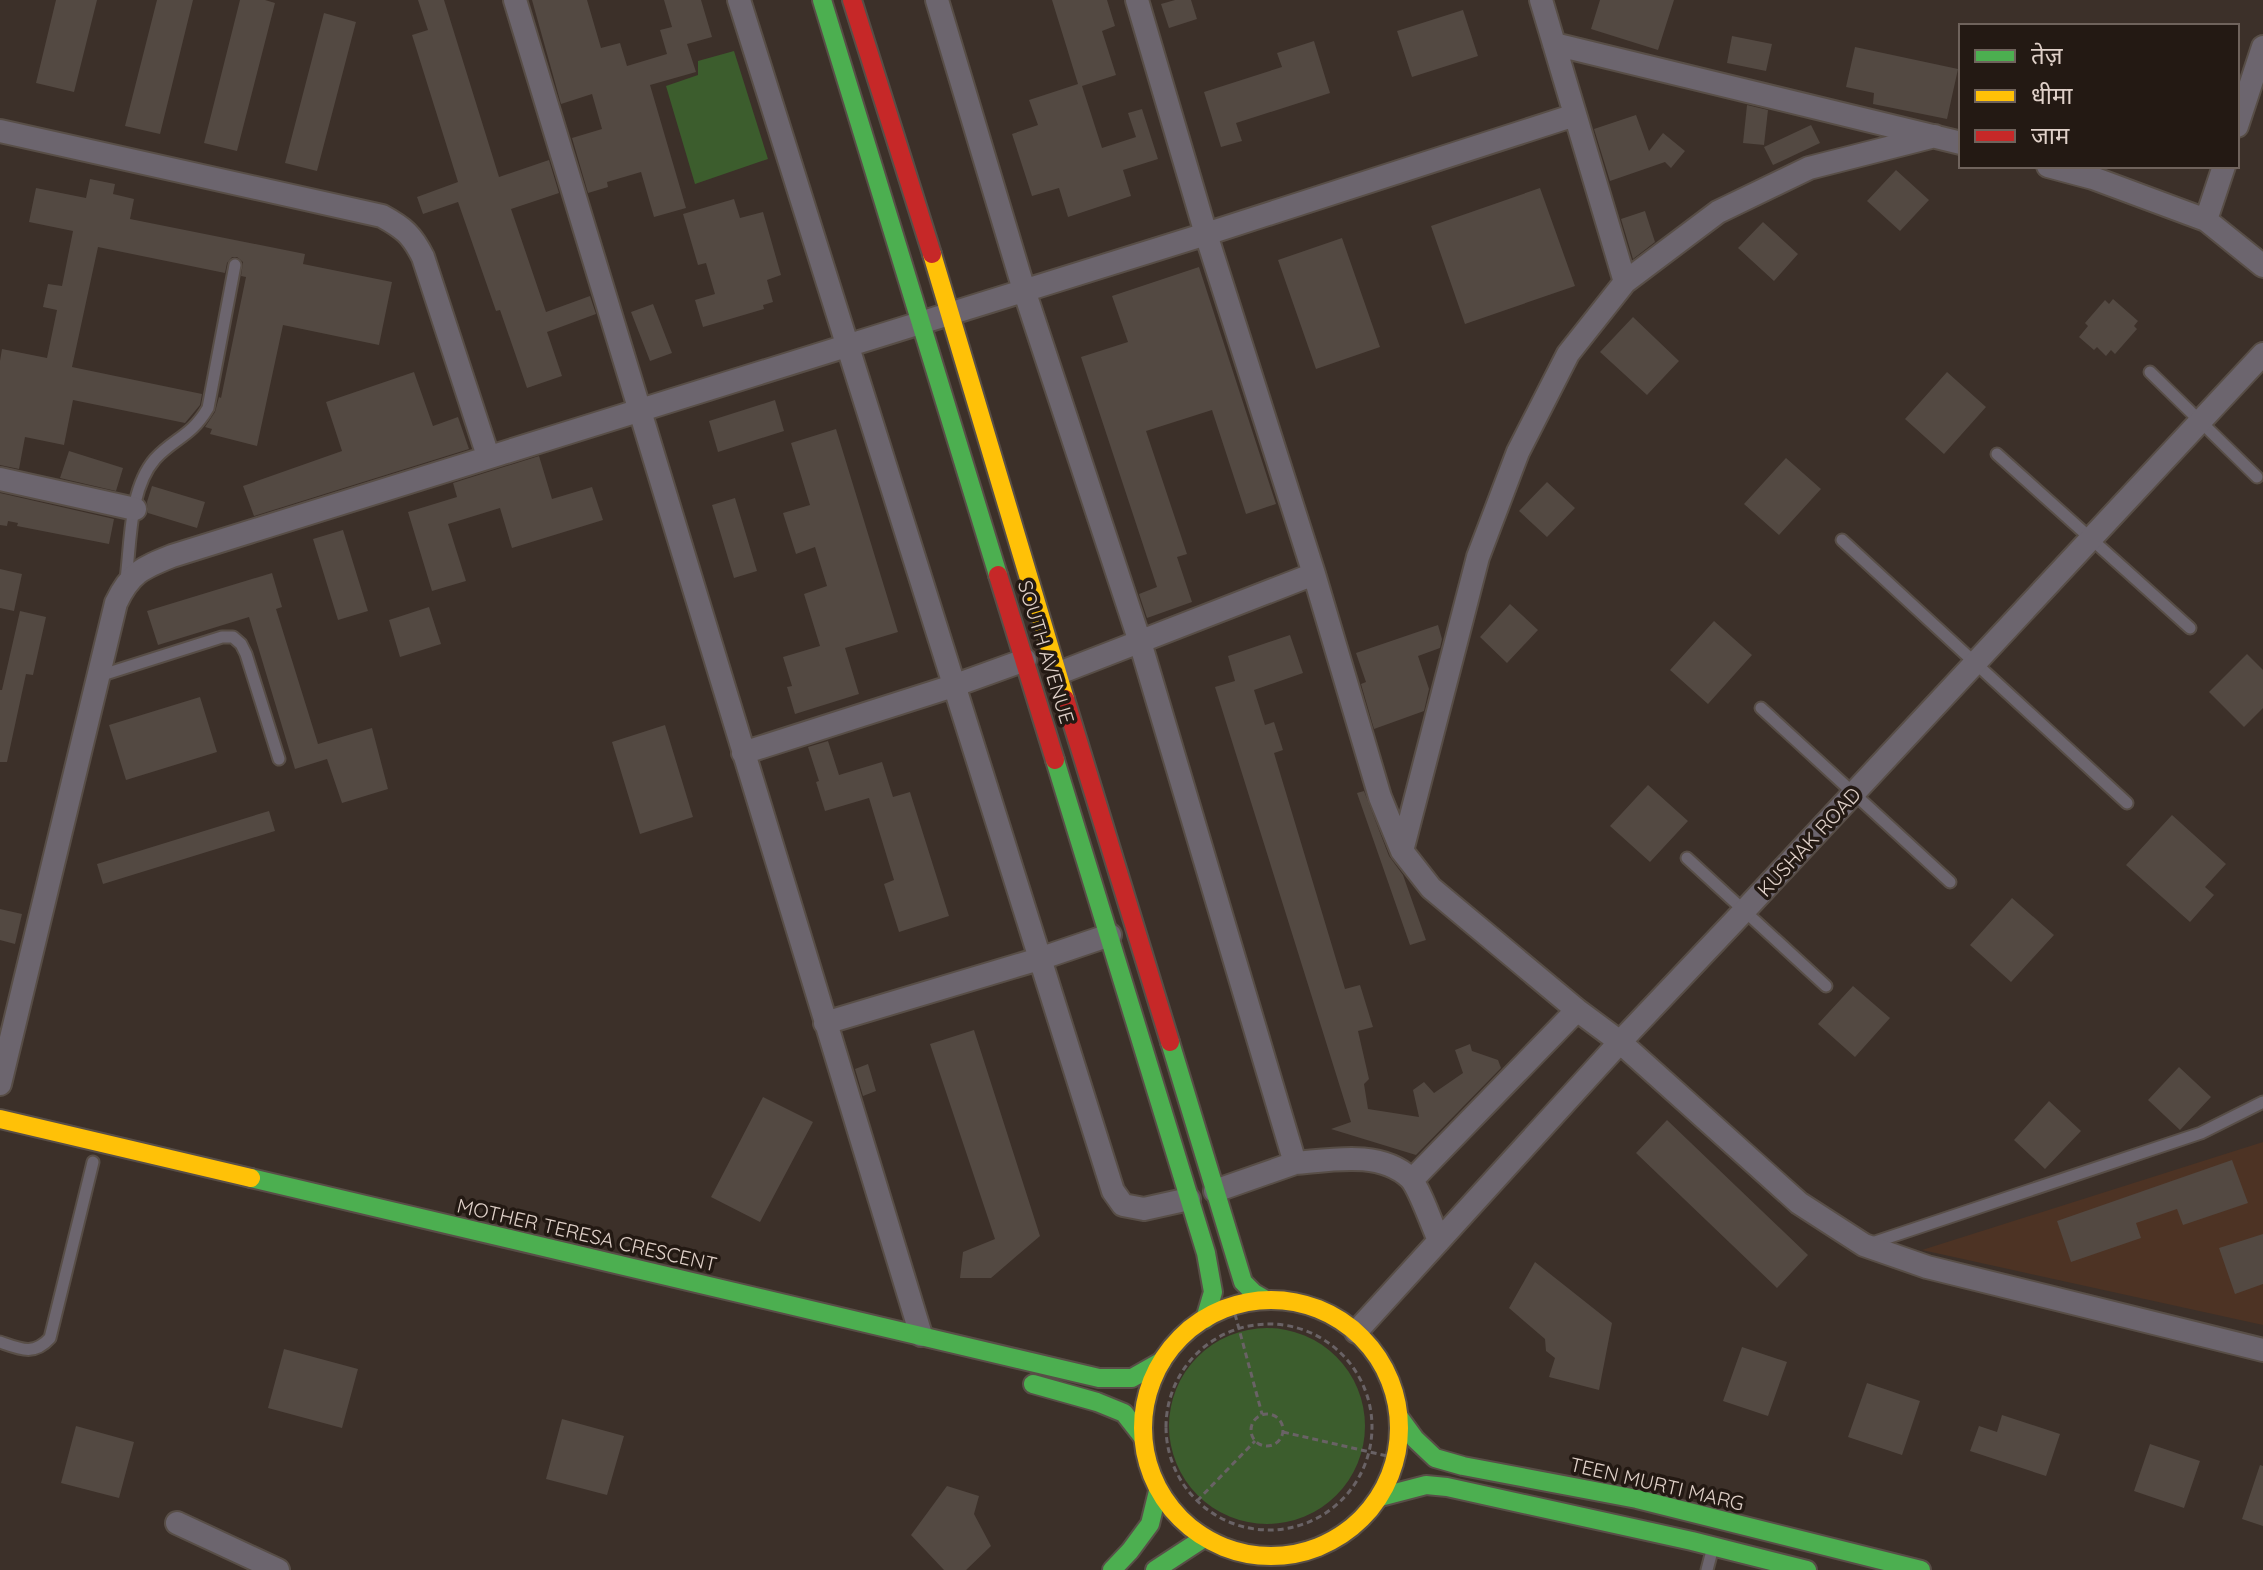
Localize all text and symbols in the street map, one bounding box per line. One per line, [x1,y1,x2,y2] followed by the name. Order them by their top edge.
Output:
[1959,24,2239,168] legend
[2031,40,2064,70] text: तेज़
[2031,80,2073,110] text: धीमा
[2031,120,2070,150] text: जाम
[1013,577,1080,727] street label: SOUTH AVENUE
[1752,782,1866,902] street label: KUSHAK ROAD
[455,1192,720,1277] street label: MOTHER TERESA CRESCENT
[1568,1451,1747,1516] street label: TEEN MURTI MARG

